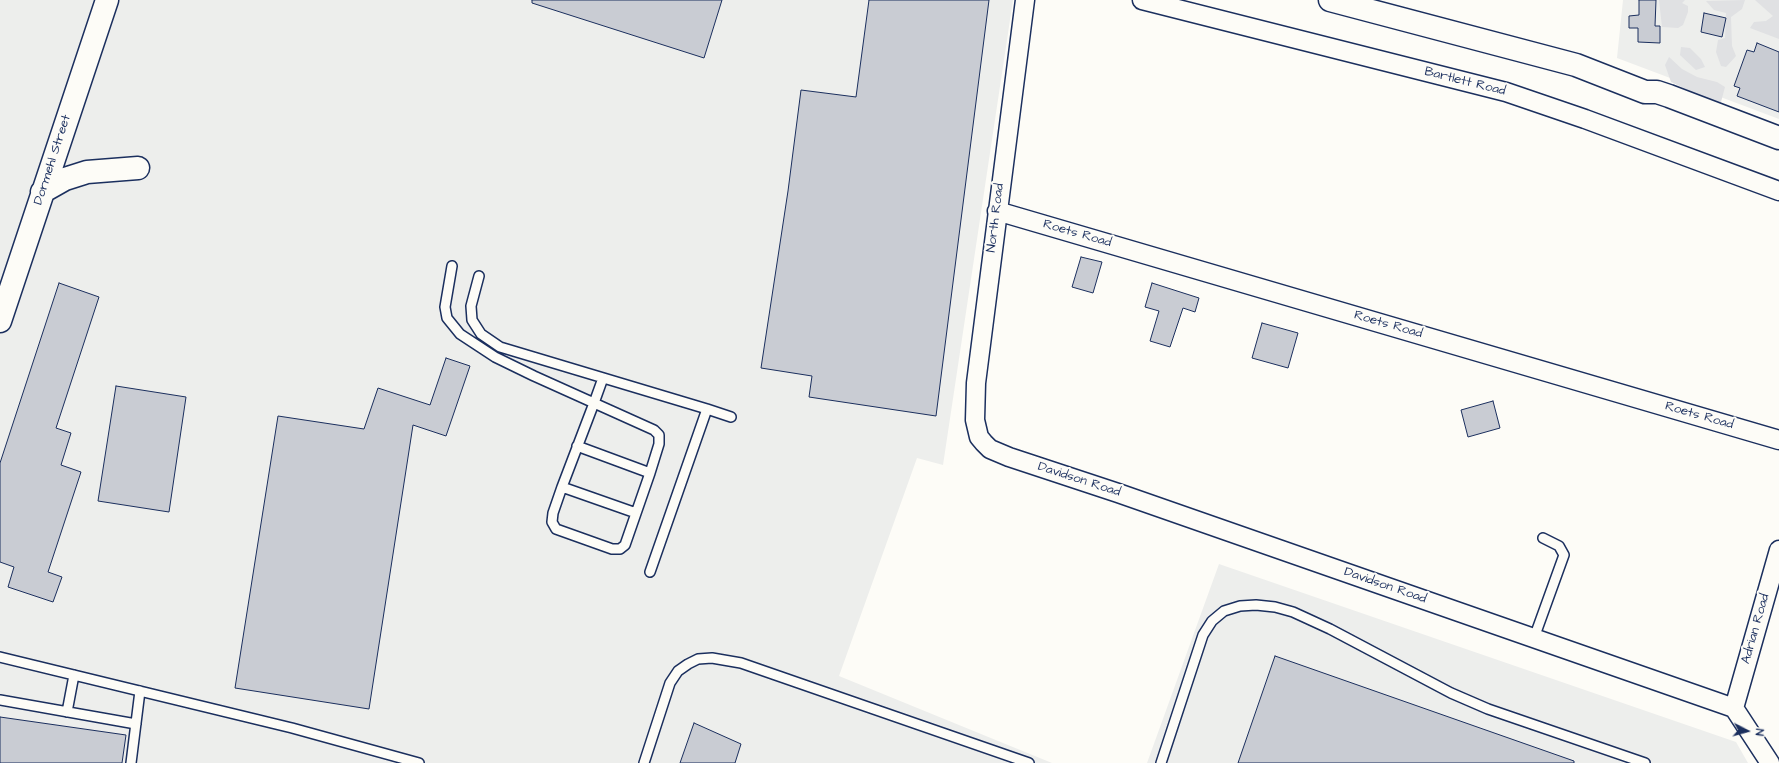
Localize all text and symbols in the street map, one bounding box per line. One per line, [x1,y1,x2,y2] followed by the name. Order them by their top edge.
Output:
[1423,64,1507,100] street label: Bartlett Road
[31,113,75,207] street label: Dormehl Street
[984,183,1008,253] street label: North Road
[1041,217,1113,251] street label: Roets Road
[1352,308,1424,342] street label: Roets Road
[1663,399,1735,433] street label: Roets Road
[1036,459,1122,501] street label: Davidson Road
[1342,565,1428,607] street label: Davidson Road
[1739,592,1773,666] street label: Adrian Road
[1727,711,1767,751] north arrow
[1752,728,1767,737] text: N

